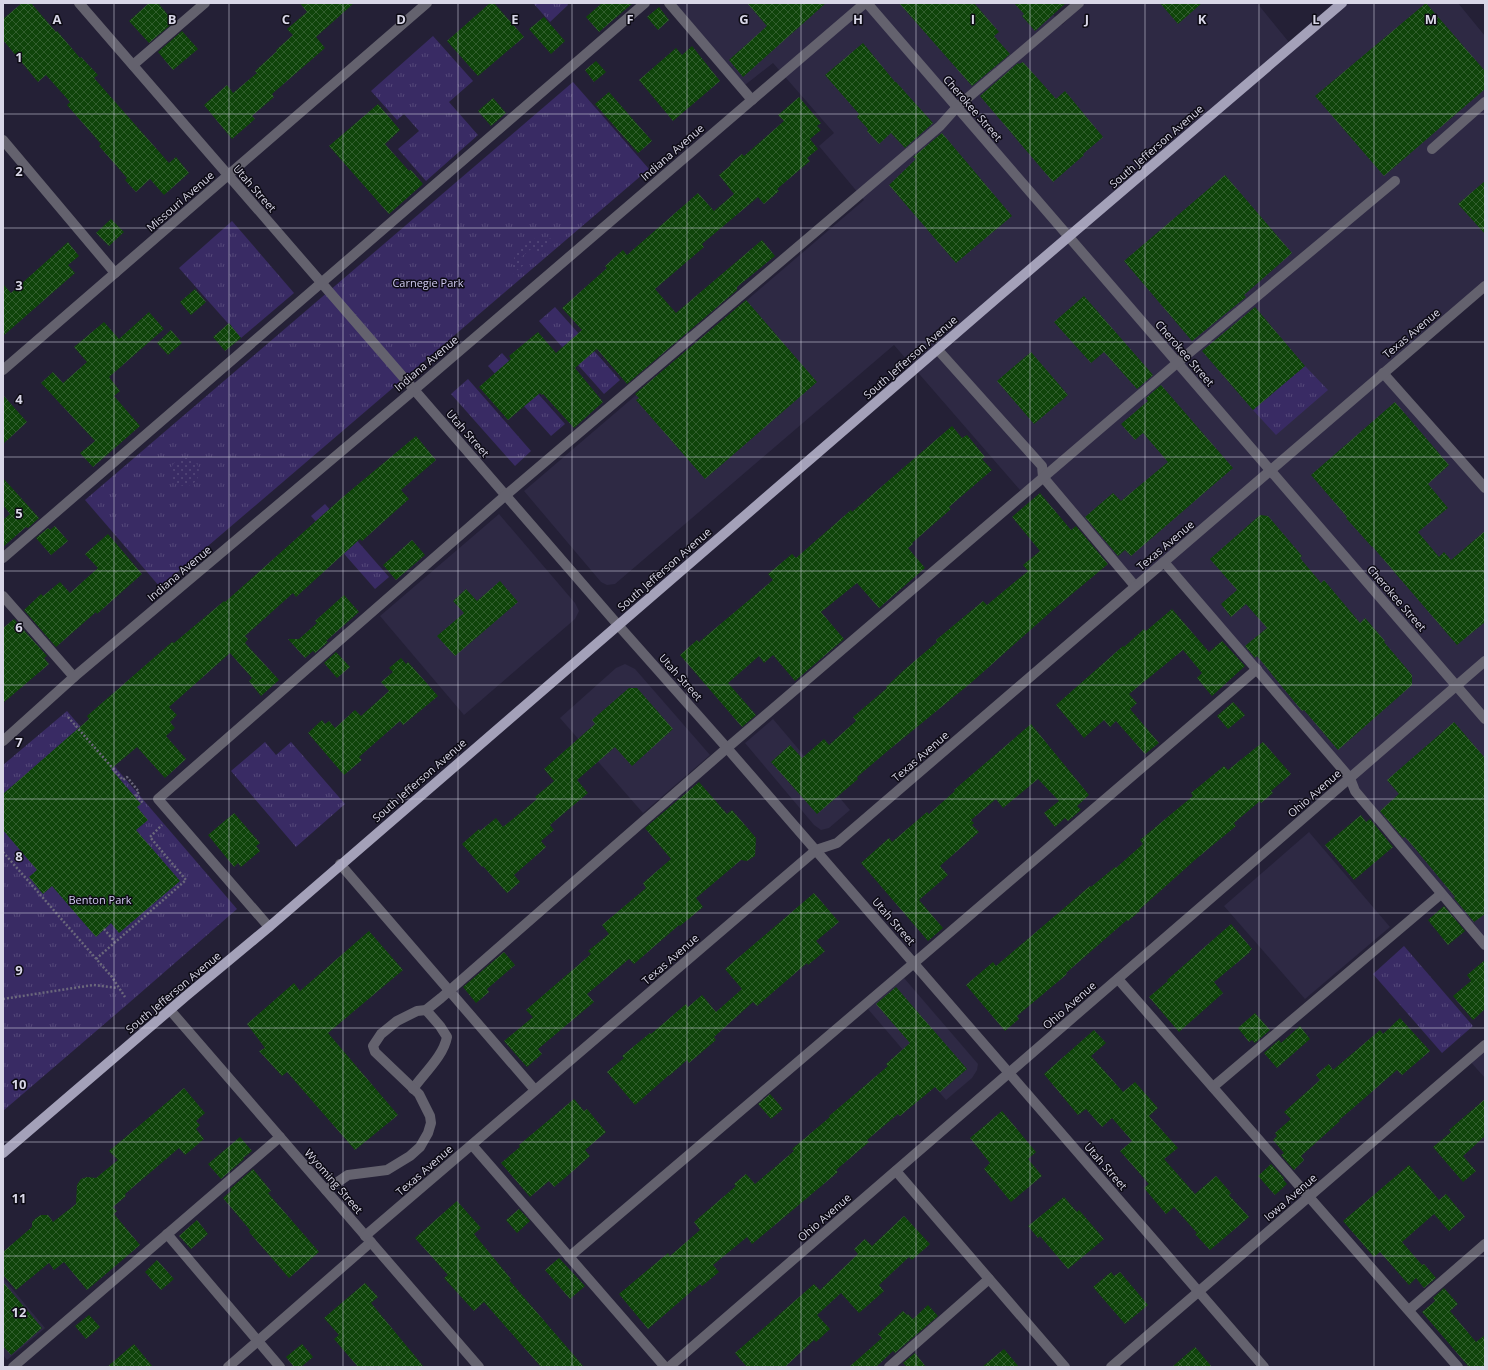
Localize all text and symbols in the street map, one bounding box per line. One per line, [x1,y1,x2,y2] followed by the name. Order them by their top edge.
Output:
[53,10,62,28] text: A
[168,10,177,28] text: B
[282,10,290,28] text: C
[396,10,406,28] text: D
[511,10,519,28] text: E
[626,10,634,28] text: F
[739,10,749,28] text: G
[853,10,863,28] text: H
[971,10,975,28] text: I
[1084,10,1089,28] text: J
[1198,10,1207,28] text: K
[1312,10,1320,28] text: L
[1425,10,1437,28] text: M
[15,48,23,66] text: 1
[940,72,1006,144] street label: Cherokee Street
[1106,101,1206,191] street label: South Jefferson Avenue
[637,120,707,184] street label: Indiana Avenue
[230,161,280,215] street label: Utah Street
[15,162,23,180] text: 2
[143,167,217,235] street label: Missouri Avenue
[392,275,464,290] park label: Carnegie Park
[15,276,23,294] text: 3
[1379,305,1443,361] street label: Texas Avenue
[860,312,960,402] street label: South Jefferson Avenue
[1152,317,1218,389] street label: Cherokee Street
[391,332,461,394] street label: Indiana Avenue
[15,390,23,408] text: 4
[443,406,493,460] street label: Utah Street
[15,504,23,522] text: 5
[1133,517,1197,573] street label: Texas Avenue
[614,524,714,614] street label: South Jefferson Avenue
[144,542,214,604] street label: Indiana Avenue
[1364,562,1430,634] street label: Cherokee Street
[15,618,23,636] text: 6
[656,650,706,704] street label: Utah Street
[888,727,952,785] street label: Texas Avenue
[15,733,23,751] text: 7
[369,735,469,825] street label: South Jefferson Avenue
[1284,766,1344,820] street label: Ohio Avenue
[15,847,23,865] text: 8
[68,892,132,907] park label: Benton Park
[869,894,919,948] street label: Utah Street
[638,930,702,988] street label: Texas Avenue
[122,948,224,1036] street label: South Jefferson Avenue
[15,961,23,979] text: 9
[1039,978,1099,1032] street label: Ohio Avenue
[12,1075,26,1093] text: 10
[1081,1139,1131,1193] street label: Utah Street
[392,1141,456,1199] street label: Texas Avenue
[302,1145,366,1217] street label: Wyoming Street
[1260,1170,1320,1224] street label: Iowa Avenue
[12,1189,26,1207] text: 11
[794,1190,854,1244] street label: Ohio Avenue
[12,1303,27,1321] text: 12

